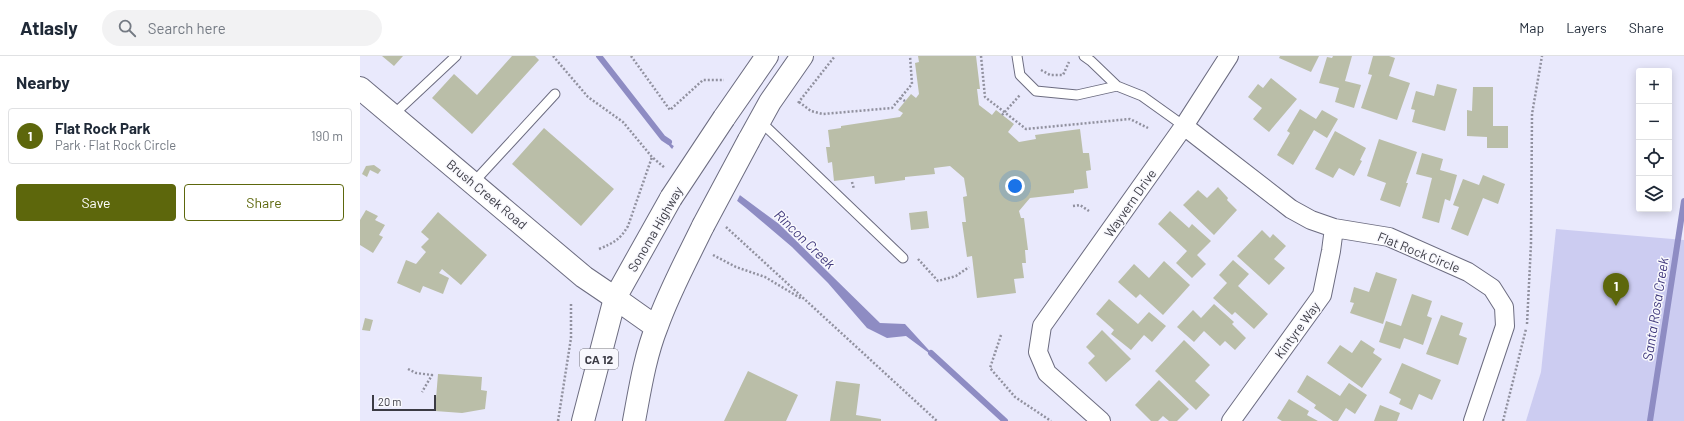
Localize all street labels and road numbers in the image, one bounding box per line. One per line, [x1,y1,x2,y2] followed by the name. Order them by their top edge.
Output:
[444,156,530,232] street label: Brush Creek Road
[1101,166,1159,240] street label: Wayvern Drive
[624,183,686,275] street label: Sonoma Highway
[1375,228,1463,276] street label: Flat Rock Circle
[1271,298,1323,362] street label: Kintyre Way
[580,349,618,369] road number: CA 12

